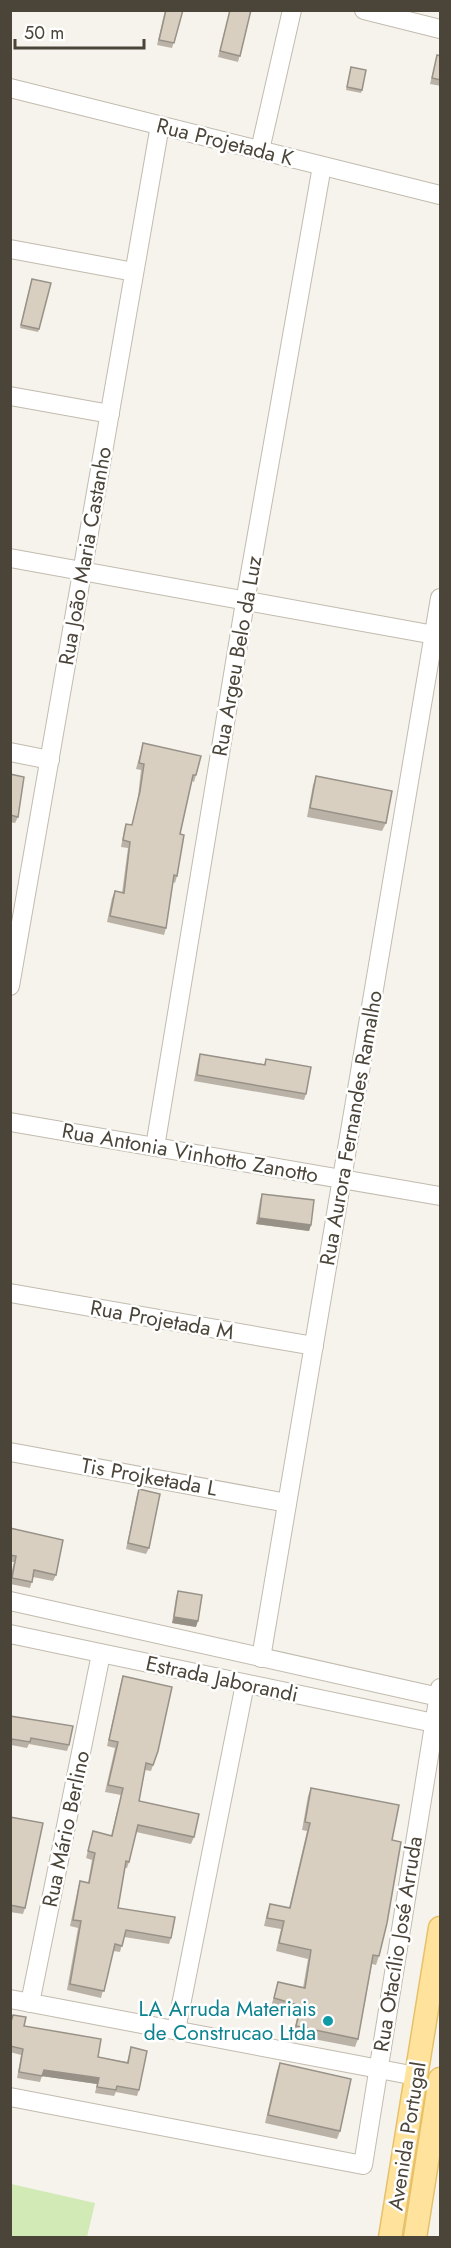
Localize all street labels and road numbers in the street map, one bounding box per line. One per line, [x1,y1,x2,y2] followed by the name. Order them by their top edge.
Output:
[153,111,297,174] street label: Rua Projetada K
[51,444,119,668] street label: Rua João Maria Castanho
[205,553,269,759] street label: Rua Argeu Belo da Luz
[312,988,390,1268] street label: Rua Aurora Fernandes Ramalho
[60,1116,320,1190] street label: Rua Antonia Vinhotto Zanotto
[88,1293,236,1347] street label: Rua Projetada M
[79,1450,220,1504] street label: Tis Projketada L
[143,1648,301,1710] street label: Estrada Jaborandi
[35,1748,97,1910] street label: Rua Mário Berlino
[366,1834,430,2054] street label: Rua Otacílio José Arruda
[380,2060,434,2212] street label: Avenida Portugal

